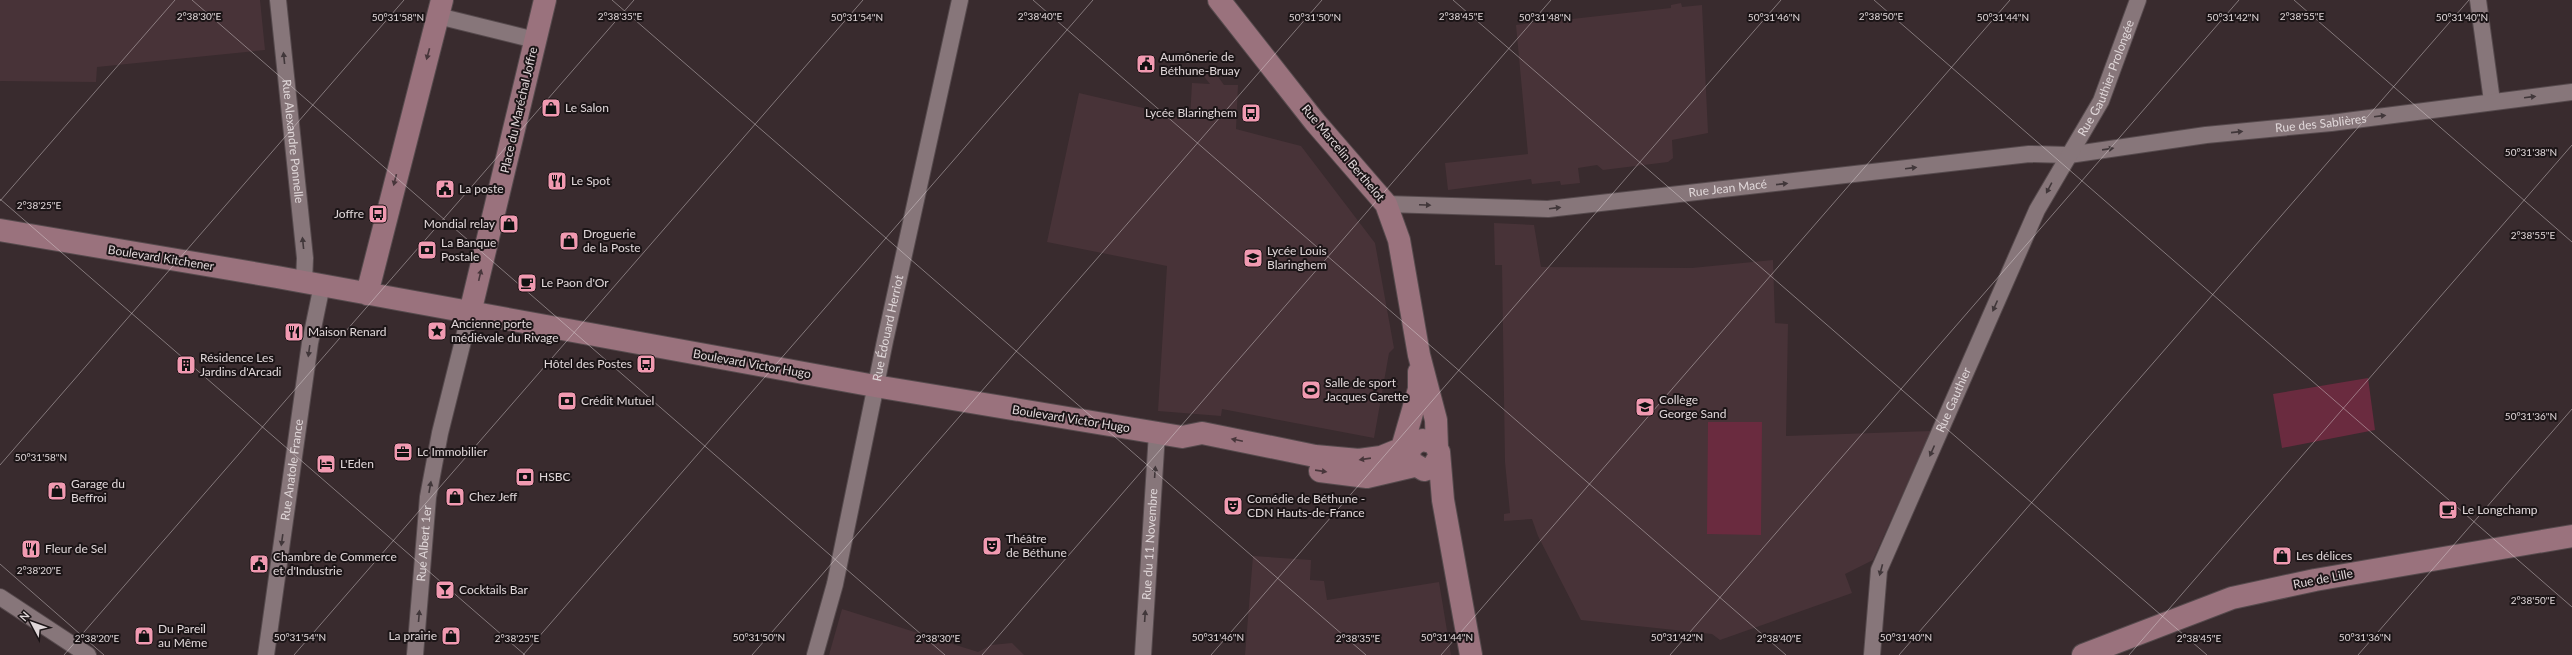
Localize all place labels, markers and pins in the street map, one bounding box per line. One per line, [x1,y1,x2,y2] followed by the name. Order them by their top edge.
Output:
[1160,49,1241,78] place label: Aumônerie de Béthune-Bruay
[1135,53,1157,75] public building icon: Aumônerie de Béthune-Bruay
[540,97,562,119] shop icon: Le Salon
[565,100,609,115] place label: Le Salon
[1240,102,1262,124] bus stop icon: Lycée Blaringhem
[1145,105,1237,120] place label: Lycée Blaringhem
[546,170,568,192] restaurant icon: Le Spot
[571,173,611,188] place label: Le Spot
[434,178,456,200] public building icon: La poste
[459,181,504,196] place label: La poste
[367,203,389,225] bus stop icon: Joffre
[334,206,364,221] place label: Joffre
[498,213,520,235] shop icon: Mondial relay
[424,216,496,231] place label: Mondial relay
[583,226,641,255] place label: Droguerie de la Poste
[558,230,580,252] shop icon: Droguerie de la Poste
[441,235,496,264] place label: La Banque Postale
[416,239,438,261] bank icon: La Banque Postale
[1267,243,1327,272] place label: Lycée Louis Blaringhem
[1242,247,1264,269] school or university icon: Lycée Louis Blaringhem
[516,272,538,294] cafe icon: Le Paon d'Or
[541,275,609,290] place label: Le Paon d'Or
[451,316,559,345] place label: Ancienne porte médiévale du Rivage
[426,320,448,342] place icon: Ancienne porte médiévale du Rivage
[283,321,305,343] restaurant icon: Maison Renard
[308,324,387,339] place label: Maison Renard
[200,350,282,379] place label: Résidence Les Jardins d'Arcadi
[635,353,657,375] bus stop icon: Hôtel des Postes
[175,354,197,376] building icon: Résidence Les Jardins d'Arcadi
[544,356,632,371] place label: Hôtel des Postes
[1325,375,1408,404] place label: Salle de sport Jacques Carette
[1300,379,1322,401] sports icon: Salle de sport Jacques Carette
[556,390,578,412] bank icon: Crédit Mutuel
[1659,392,1726,421] place label: Collège George Sand
[581,393,654,408] place label: Crédit Mutuel
[1634,396,1656,418] school or university icon: Collège George Sand
[392,441,414,463] office icon: Lc Immobilier
[417,444,488,459] place label: Lc Immobilier
[315,453,337,475] hotel icon: L'Eden
[340,456,374,471] place label: L'Eden
[514,466,536,488] bank icon: HSBC
[539,469,570,484] place label: HSBC
[71,476,125,505] place label: Garage du Beffroi
[46,480,68,502] shop icon: Garage du Beffroi
[444,486,466,508] shop icon: Chez Jeff
[469,489,517,504] place label: Chez Jeff
[1247,491,1365,520] place label: Comédie de Béthune - CDN Hauts-de-France
[1222,495,1244,517] theatre icon: Comédie de Béthune - CDN Hauts-de-France
[2437,499,2459,521] cafe icon: Le Longchamp
[2462,502,2538,517] place label: Le Longchamp
[1006,531,1067,560] place label: Théâtre de Béthune
[981,535,1003,557] theatre icon: Théâtre de Béthune
[20,538,42,560] restaurant icon: Fleur de Sel
[45,541,107,556] place label: Fleur de Sel
[2271,545,2293,567] shop icon: Les délices
[2296,548,2352,563] place label: Les délices
[273,549,397,578] place label: Chambre de Commerce et d'Industrie
[248,553,270,575] public building icon: Chambre de Commerce et d'Industrie
[434,579,456,601] bar icon: Cocktails Bar
[459,582,528,597] place label: Cocktails Bar
[158,621,207,650] place label: Du Pareil au Même
[133,625,155,647] shop icon: Du Pareil au Même
[440,625,462,647] shop icon: La prairie
[388,628,437,643] place label: La prairie

